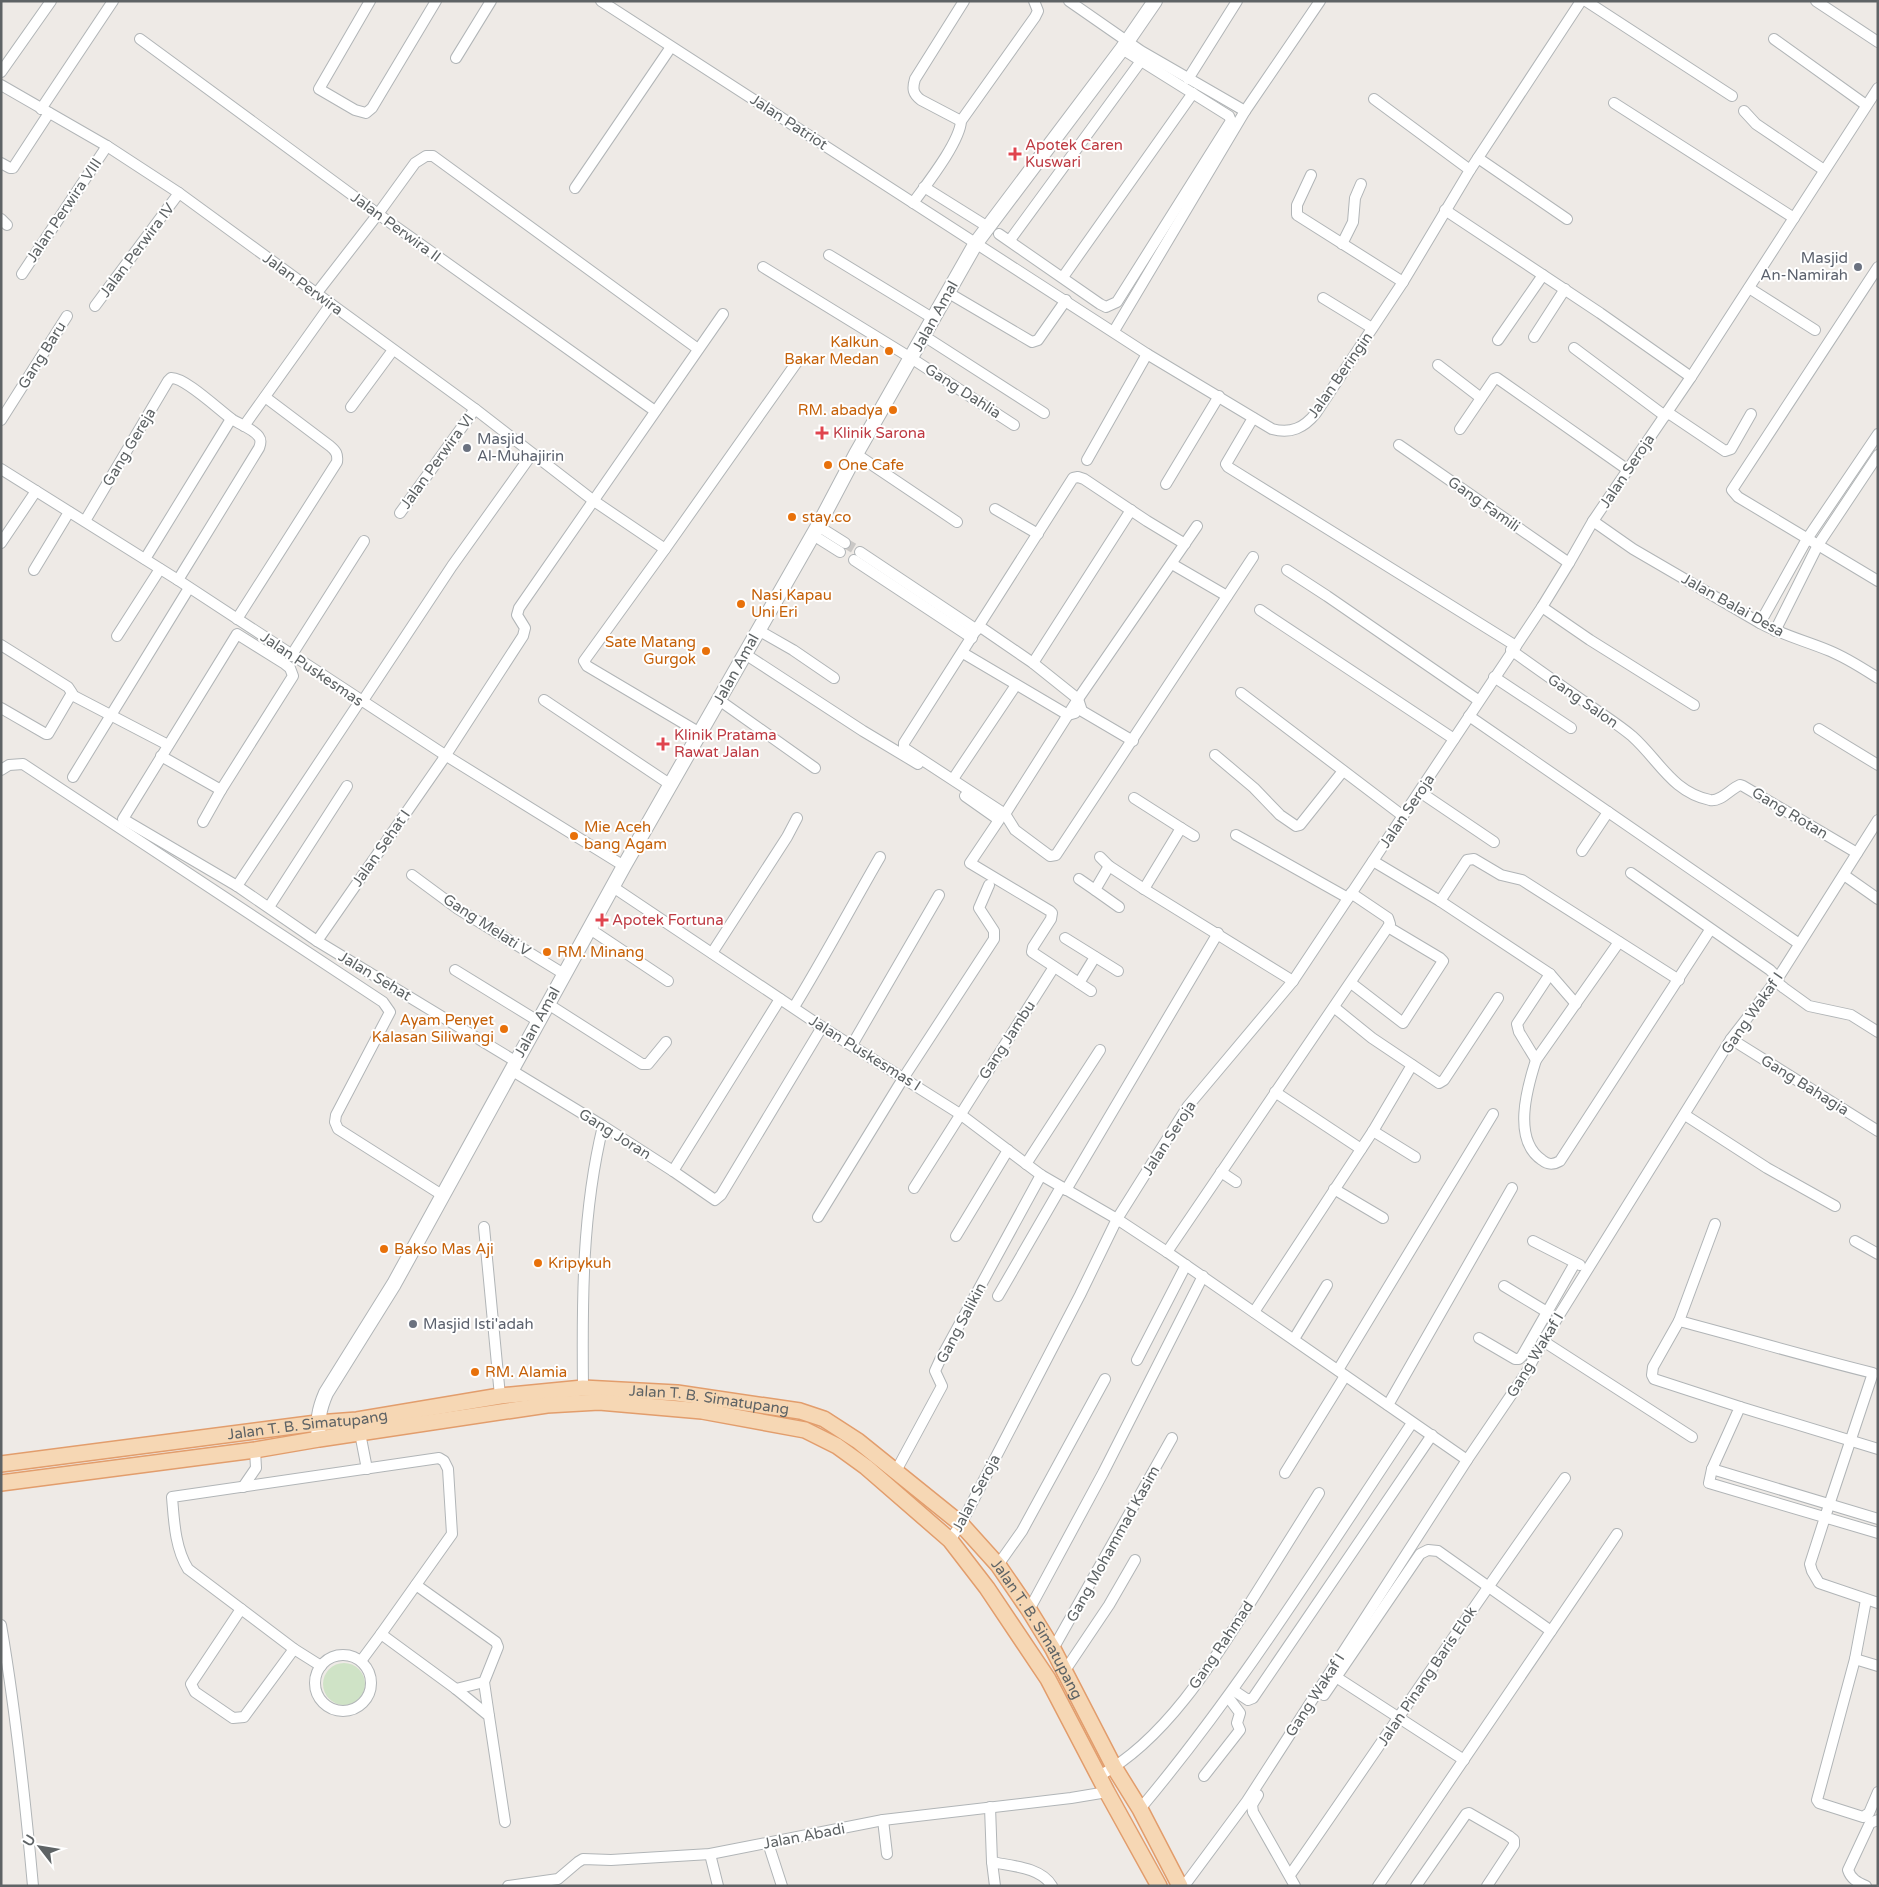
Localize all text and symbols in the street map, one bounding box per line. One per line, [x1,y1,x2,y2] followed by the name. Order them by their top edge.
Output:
[747,90,831,154] street label: Jalan Patriot
[1025,136,1123,171] place label: Apotek Caren Kuswari
[1009,148,1021,160] marker: Apotek Caren Kuswari
[23,155,105,265] street label: Jalan Perwira VIII
[347,188,445,266] street label: Jalan Perwira II
[96,199,179,301] street label: Jalan Perwira IV
[259,249,347,319] street label: Jalan Perwira
[1760,249,1848,284] place label: Masjid An-Namirah
[1852,261,1864,273] marker: Masjid An-Namirah
[908,278,962,354] street label: Jalan Amal
[14,318,70,392] street label: Gang Baru
[1304,329,1376,421] street label: Jalan Beringin
[784,333,879,368] place label: Kalkun Bakar Medan
[883,345,895,357] marker: Kalkun Bakar Medan
[922,360,1004,422] street label: Gang Dahlia
[798,401,883,419] place label: RM. abadya
[99,404,159,490] street label: Gang Gereja
[887,404,899,416] marker: RM. abadya
[396,410,478,512] street label: Jalan Perwira VI
[833,424,925,442] place label: Klinik Sarona
[815,426,829,440] marker: Klinik Sarona
[477,430,564,465] place label: Masjid Al-Muhajirin
[1596,431,1658,511] street label: Jalan Seroja
[461,442,473,454] marker: Masjid Al-Muhajirin
[838,456,904,474] place label: One Cafe
[822,459,834,471] marker: One Cafe
[1445,473,1523,535] street label: Gang Famili
[802,508,851,526] place label: stay.co
[786,511,798,523] marker: stay.co
[1679,569,1787,641] street label: Jalan Balai Desa
[751,586,832,621] place label: Nasi Kapau Uni Eri
[735,598,747,610] marker: Nasi Kapau Uni Eri
[257,628,367,710] street label: Jalan Puskesmas
[709,631,763,707] street label: Jalan Amal
[605,633,696,668] place label: Sate Matang Gurgok
[700,645,712,657] marker: Sate Matang Gurgok
[1544,670,1622,732] street label: Gang Salon
[674,726,777,761] place label: Klinik Pratama Rawat Jalan
[656,737,670,751] marker: Klinik Pratama Rawat Jalan
[1376,771,1438,851] street label: Jalan Seroja
[1749,783,1831,843] street label: Gang Rotan
[348,806,414,890] street label: Jalan Sehat I
[584,818,667,853] place label: Mie Aceh bang Agam
[568,830,580,842] marker: Mie Aceh bang Agam
[440,890,535,960] street label: Gang Melati V
[612,911,724,929] place label: Apotek Fortuna
[596,914,608,926] marker: Apotek Fortuna
[557,943,644,961] place label: RM. Minang
[541,946,553,958] marker: RM. Minang
[335,947,415,1005] street label: Jalan Sehat
[1717,969,1787,1057] street label: Gang Wakaf I
[510,984,564,1060] street label: Jalan Amal
[975,997,1039,1083] street label: Gang Jambu
[372,1011,494,1046] place label: Ayam Penyet Kalasan Siliwangi
[806,1011,924,1095] street label: Jalan Puskesmas I
[498,1023,510,1035] marker: Ayam Penyet Kalasan Siliwangi
[1758,1051,1852,1119] street label: Gang Bahagia
[1138,1097,1200,1179] street label: Jalan Seroja
[576,1105,654,1163] street label: Gang Joran
[394,1240,494,1258] place label: Bakso Mas Aji
[378,1243,390,1255] marker: Bakso Mas Aji
[548,1254,611,1272] place label: Kripykuh
[532,1257,544,1269] marker: Kripykuh
[932,1280,990,1366] street label: Gang Salikin
[1503,1309,1567,1401] street label: Gang Wakaf I
[423,1315,534,1333] place label: Masjid Isti'adah
[407,1318,419,1330] marker: Masjid Isti'adah
[485,1363,567,1381] place label: RM. Alamia
[469,1366,481,1378] marker: RM. Alamia
[629,1381,790,1418] street label: Jalan T. B. Simatupang
[226,1406,389,1444] street label: Jalan T. B. Simatupang
[948,1451,1004,1535] street label: Jalan Seroja
[1063,1463,1163,1625] street label: Gang Mohammad Kasim
[988,1555,1086,1702] street label: Jalan T. B. Simatupang
[1185,1598,1257,1692] street label: Gang Rahmad
[1374,1603,1480,1749] street label: Jalan Pinang Baris Elok
[1281,1650,1349,1740] street label: Gang Wakaf I
[762,1819,846,1853] street label: Jalan Abadi
[15,1822,65,1872] north arrow
[19,1832,39,1849] text: U

